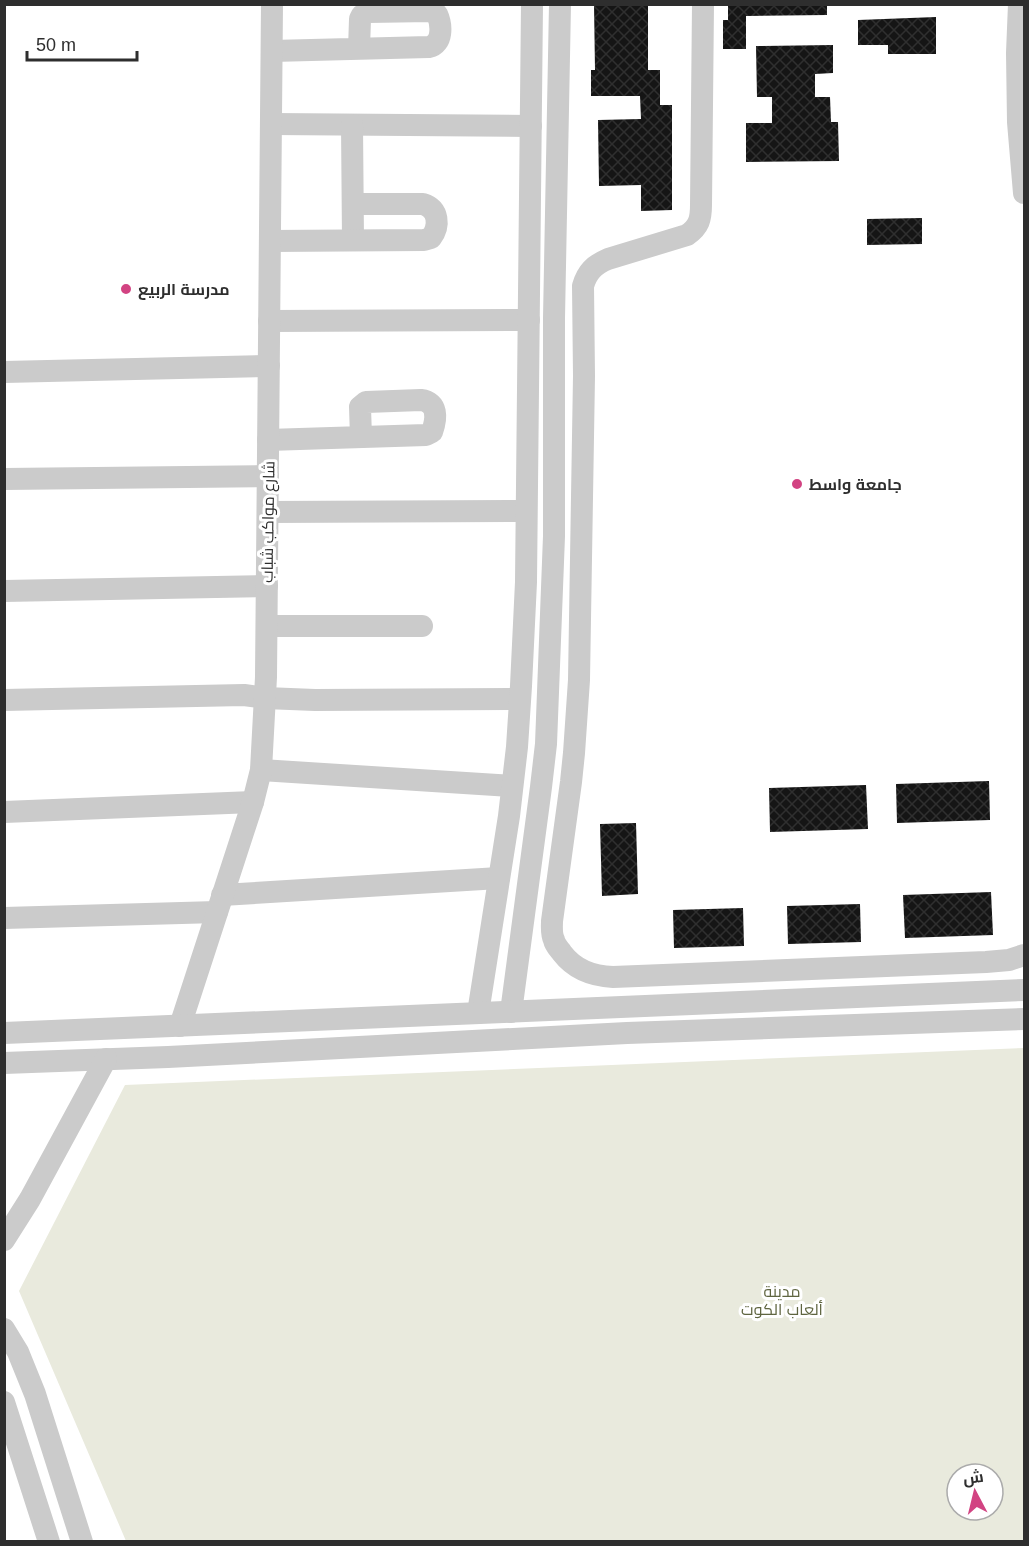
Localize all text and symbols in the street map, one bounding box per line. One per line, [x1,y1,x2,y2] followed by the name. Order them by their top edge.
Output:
[27,24,136,62] scale bar
[36,35,76,55] text: 50 m
[138,281,230,300] place label: مدرسة الربيع
[119,282,133,296] marker: مدرسة الربيع
[258,461,281,583] street label: شارع مواكب شباب
[809,476,902,494] place label: جامعة واسط
[790,477,804,491] marker: جامعة واسط
[741,1283,823,1319] park label: مدينة ألعاب الكوت
[945,1462,1005,1522] north arrow
[962,1468,985,1488] text: ش

